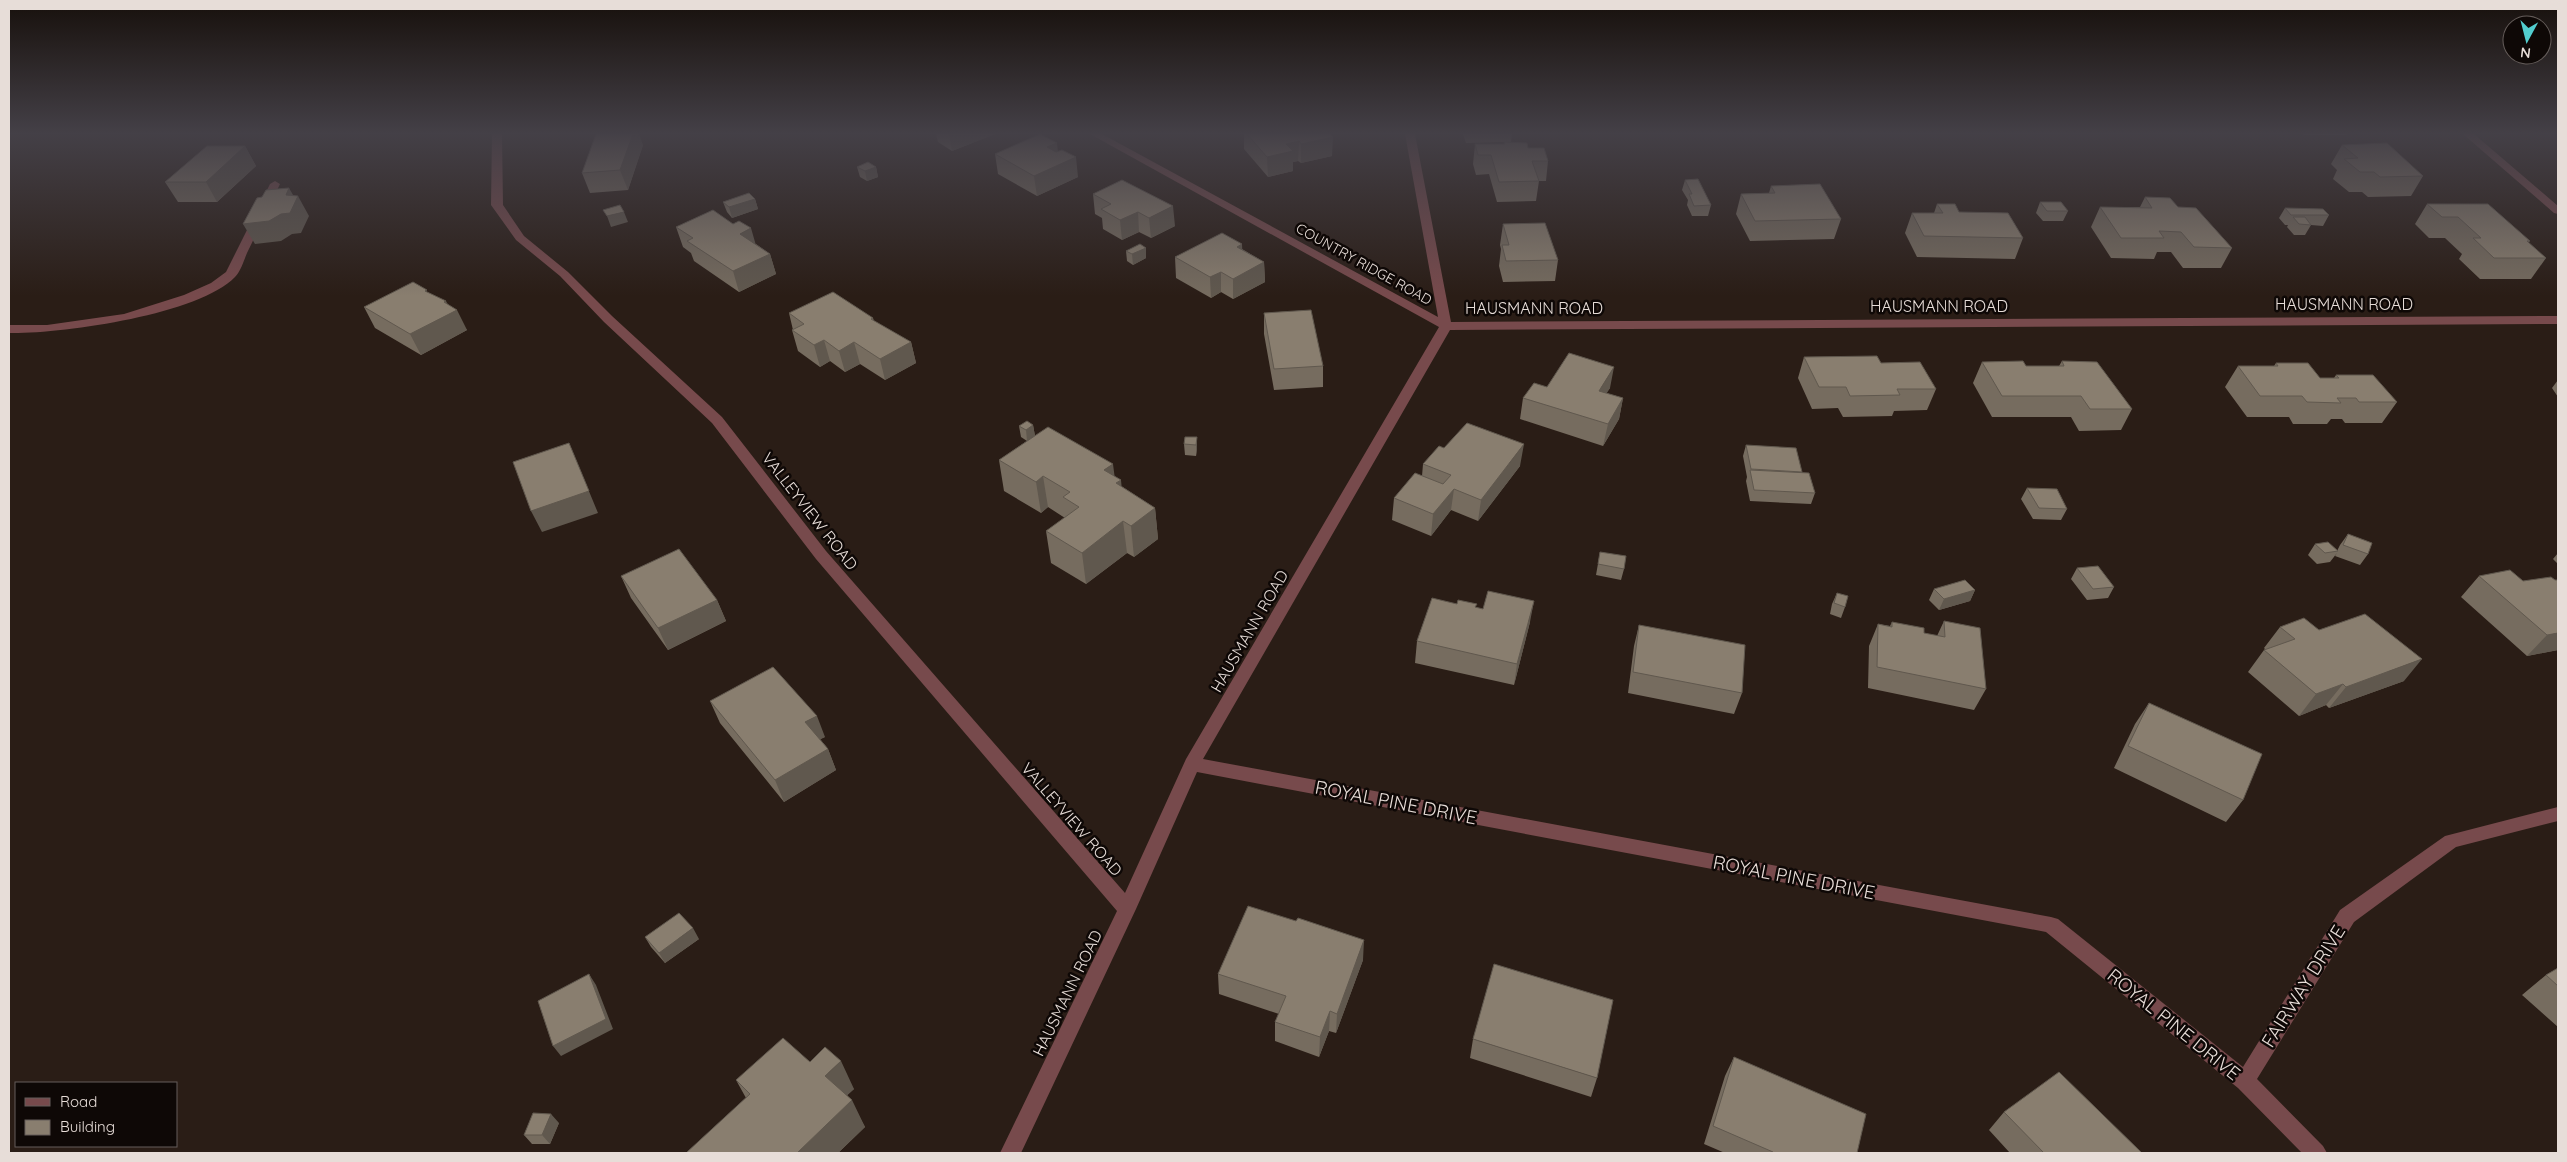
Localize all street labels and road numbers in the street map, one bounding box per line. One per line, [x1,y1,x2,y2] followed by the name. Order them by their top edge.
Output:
[1293,219,1435,309] street label: COUNTRY RIDGE ROAD
[2275,294,2413,314] street label: HAUSMANN ROAD
[1870,296,2008,316] street label: HAUSMANN ROAD
[1465,298,1603,318] street label: HAUSMANN ROAD
[758,448,862,574] street label: VALLEYVIEW ROAD
[1206,566,1292,696] street label: HAUSMANN ROAD
[1017,758,1127,880] street label: VALLEYVIEW ROAD
[1313,775,1479,829] street label: ROYAL PINE DRIVE
[1711,850,1877,904] street label: ROYAL PINE DRIVE
[2256,920,2350,1052] street label: FAIRWAY DRIVE
[1028,927,1106,1059] street label: HAUSMANN ROAD
[2103,963,2245,1085] street label: ROYAL PINE DRIVE

